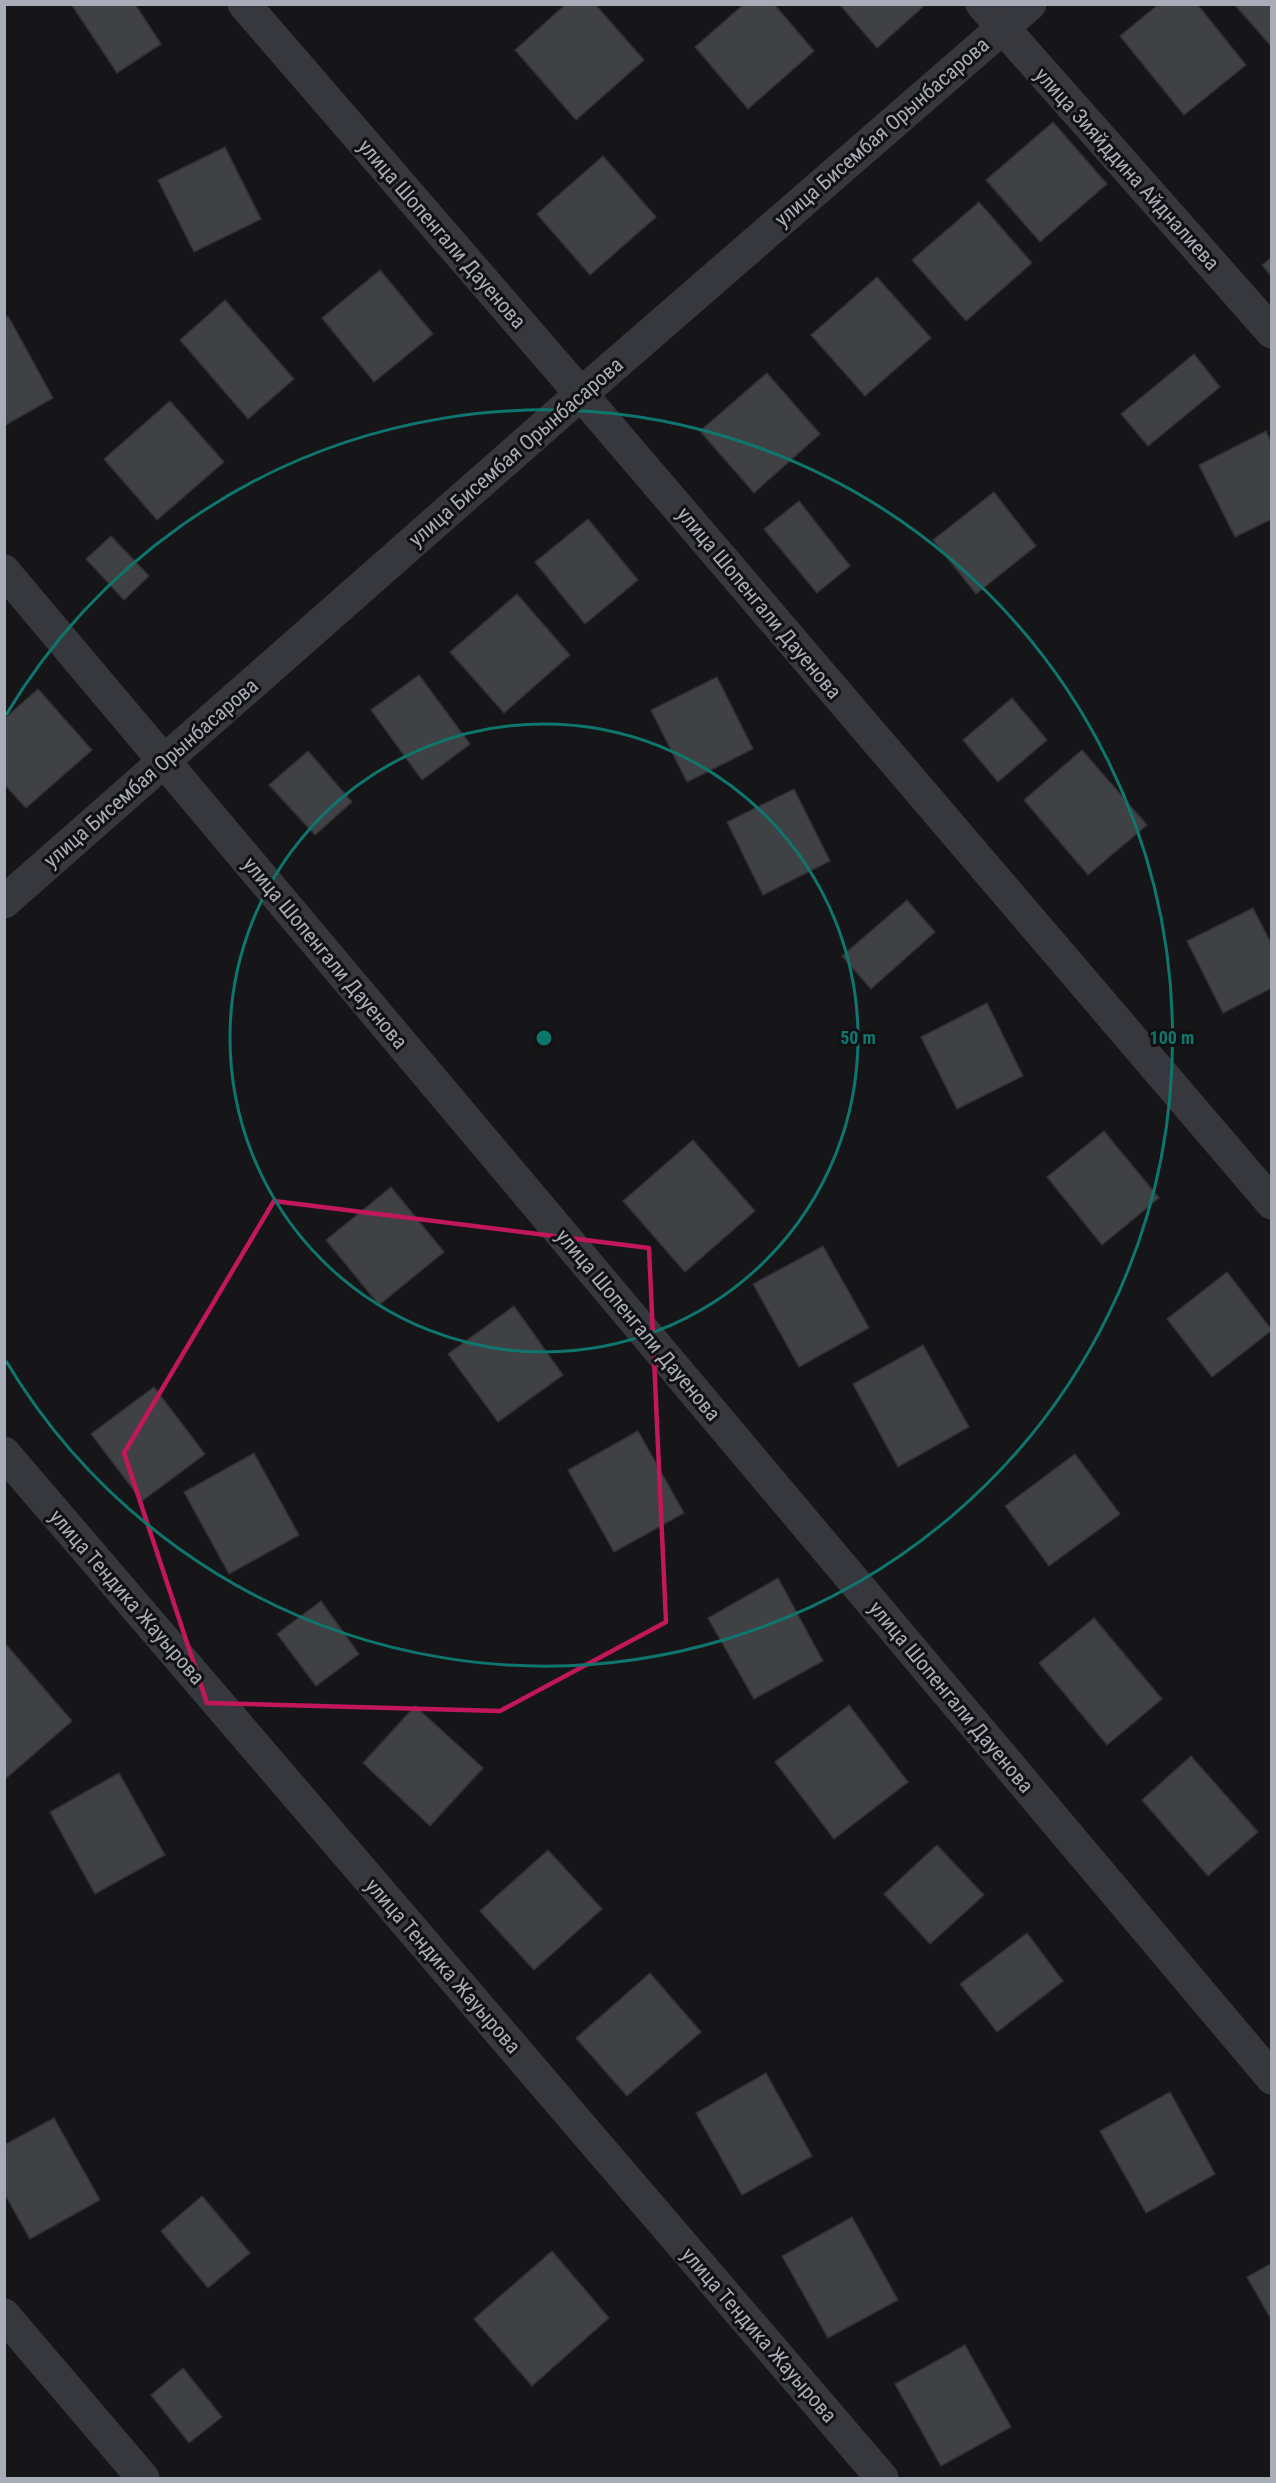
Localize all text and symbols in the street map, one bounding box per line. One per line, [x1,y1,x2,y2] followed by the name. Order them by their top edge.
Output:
[770,33,994,231] street label: улица Бисембая Орынбасарова
[1030,63,1224,275] street label: улица Зияйддина Айдналиева
[353,135,531,333] street label: улица Шопенгали Дауенова
[404,353,628,551] street label: улица Бисембая Орынбасарова
[672,502,846,704] street label: улица Шопенгали Дауенова
[39,674,263,872] street label: улица Бисембая Орынбасарова
[238,852,412,1054] street label: улица Шопенгали Дауенова
[840,1027,876,1048] text: 50 m
[1150,1027,1194,1048] text: 100 m
[534,1028,554,1048] centre of rings
[551,1224,725,1426] street label: улица Шопенгали Дауенова
[45,1505,209,1689] street label: улица Тендика Жауырова
[864,1596,1038,1798] street label: улица Шопенгали Дауенова
[361,1874,525,2058] street label: улица Тендика Жауырова
[677,2243,841,2427] street label: улица Тендика Жауырова

